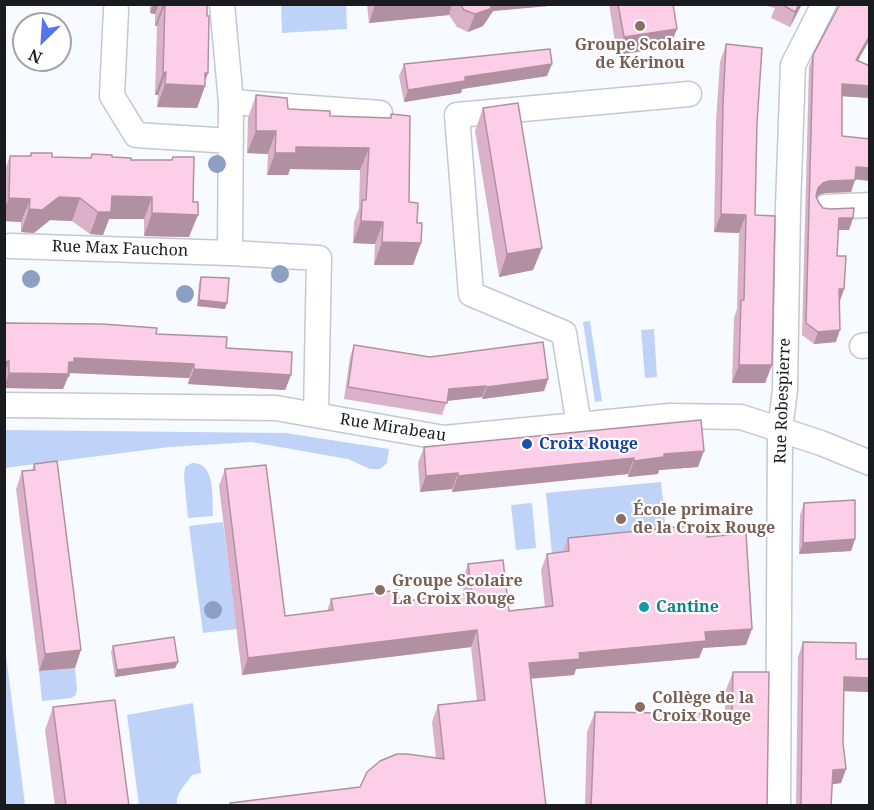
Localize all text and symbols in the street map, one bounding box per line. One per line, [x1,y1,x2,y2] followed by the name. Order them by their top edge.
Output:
[12,12,72,72] north arrow
[633,19,647,33] marker: Groupe Scolaire de Kérinou
[575,35,705,73] place label: Groupe Scolaire de Kérinou
[25,44,46,69] text: N
[52,237,188,261] street label: Rue Max Fauchon
[771,338,795,464] street label: Rue Robespierre
[339,410,447,446] street label: Rue Mirabeau
[539,434,638,454] place label: Croix Rouge
[520,437,534,451] marker: Croix Rouge
[633,500,775,538] place label: École primaire de la Croix Rouge
[614,512,628,526] marker: École primaire de la Croix Rouge
[392,571,523,609] place label: Groupe Scolaire La Croix Rouge
[373,583,387,597] marker: Groupe Scolaire La Croix Rouge
[656,597,719,617] place label: Cantine
[637,600,651,614] marker: Cantine
[652,688,754,726] place label: Collège de la Croix Rouge
[633,700,647,714] marker: Collège de la Croix Rouge

